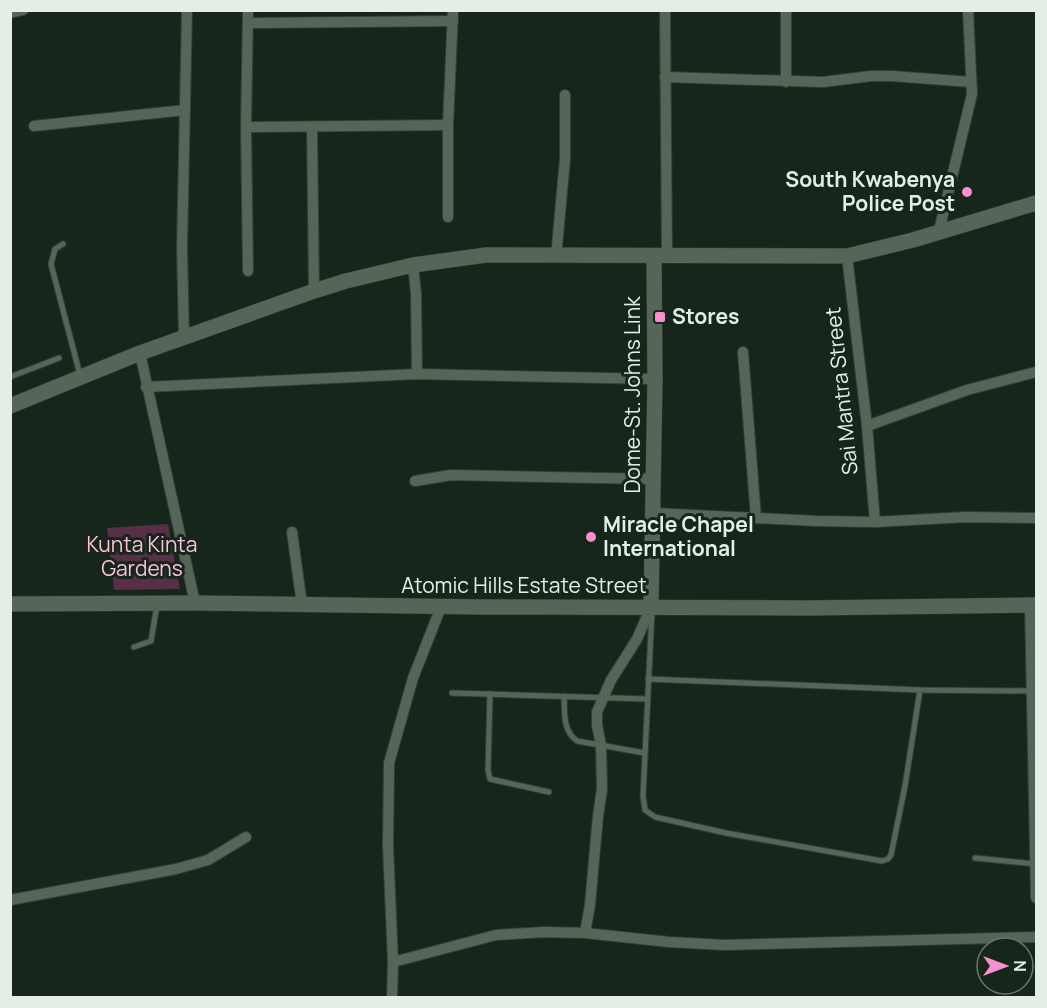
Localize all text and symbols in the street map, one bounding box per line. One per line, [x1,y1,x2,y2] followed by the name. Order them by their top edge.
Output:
[785,165,955,217] place label: South Kwabenya Police Post
[960,185,974,199] marker: South Kwabenya Police Post
[618,296,646,494] street label: Dome-St. Johns Link
[672,302,739,330] place label: Stores
[818,306,864,476] street label: Sai Mantra Street
[653,310,667,324] marker: Stores
[603,510,754,562] place label: Miracle Chapel International
[87,530,197,582] park label: Kunta Kinta Gardens
[584,530,598,544] marker: Miracle Chapel International
[401,571,647,599] street label: Atomic Hills Estate Street
[975,936,1035,996] north arrow
[1009,960,1031,972] text: N

